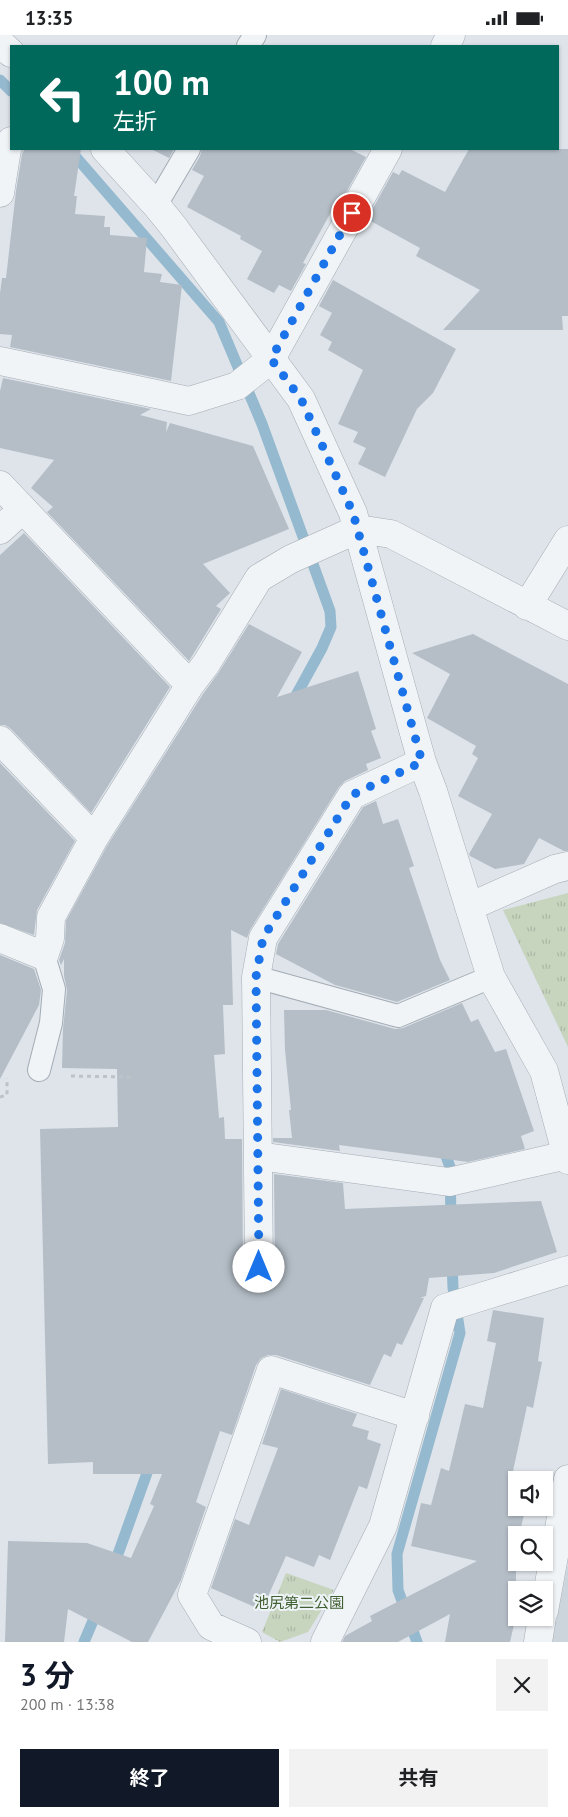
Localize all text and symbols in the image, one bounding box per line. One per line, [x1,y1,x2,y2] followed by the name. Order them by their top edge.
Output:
[25,6,73,30] text: 13:35
[113,59,210,105] text: 100 m
[30,65,95,130] icon: left
[113,107,157,135] text: 左折
[331,192,373,234] pin
[338,199,366,227] icon: arrive
[232,1240,284,1292] position arrow
[508,1471,553,1626] map controls
[508,1471,553,1516] button: sound
[508,1526,553,1571] button: search
[508,1581,553,1626] button: layers
[254,1593,344,1612] park label: 池尻第二公園
[20,1655,75,1694] text: 3 分
[496,1659,548,1711] button: close
[20,1694,115,1714] text: 200 m · 13:38
[20,1749,279,1807] button: 終了
[289,1749,548,1807] button: 共有

